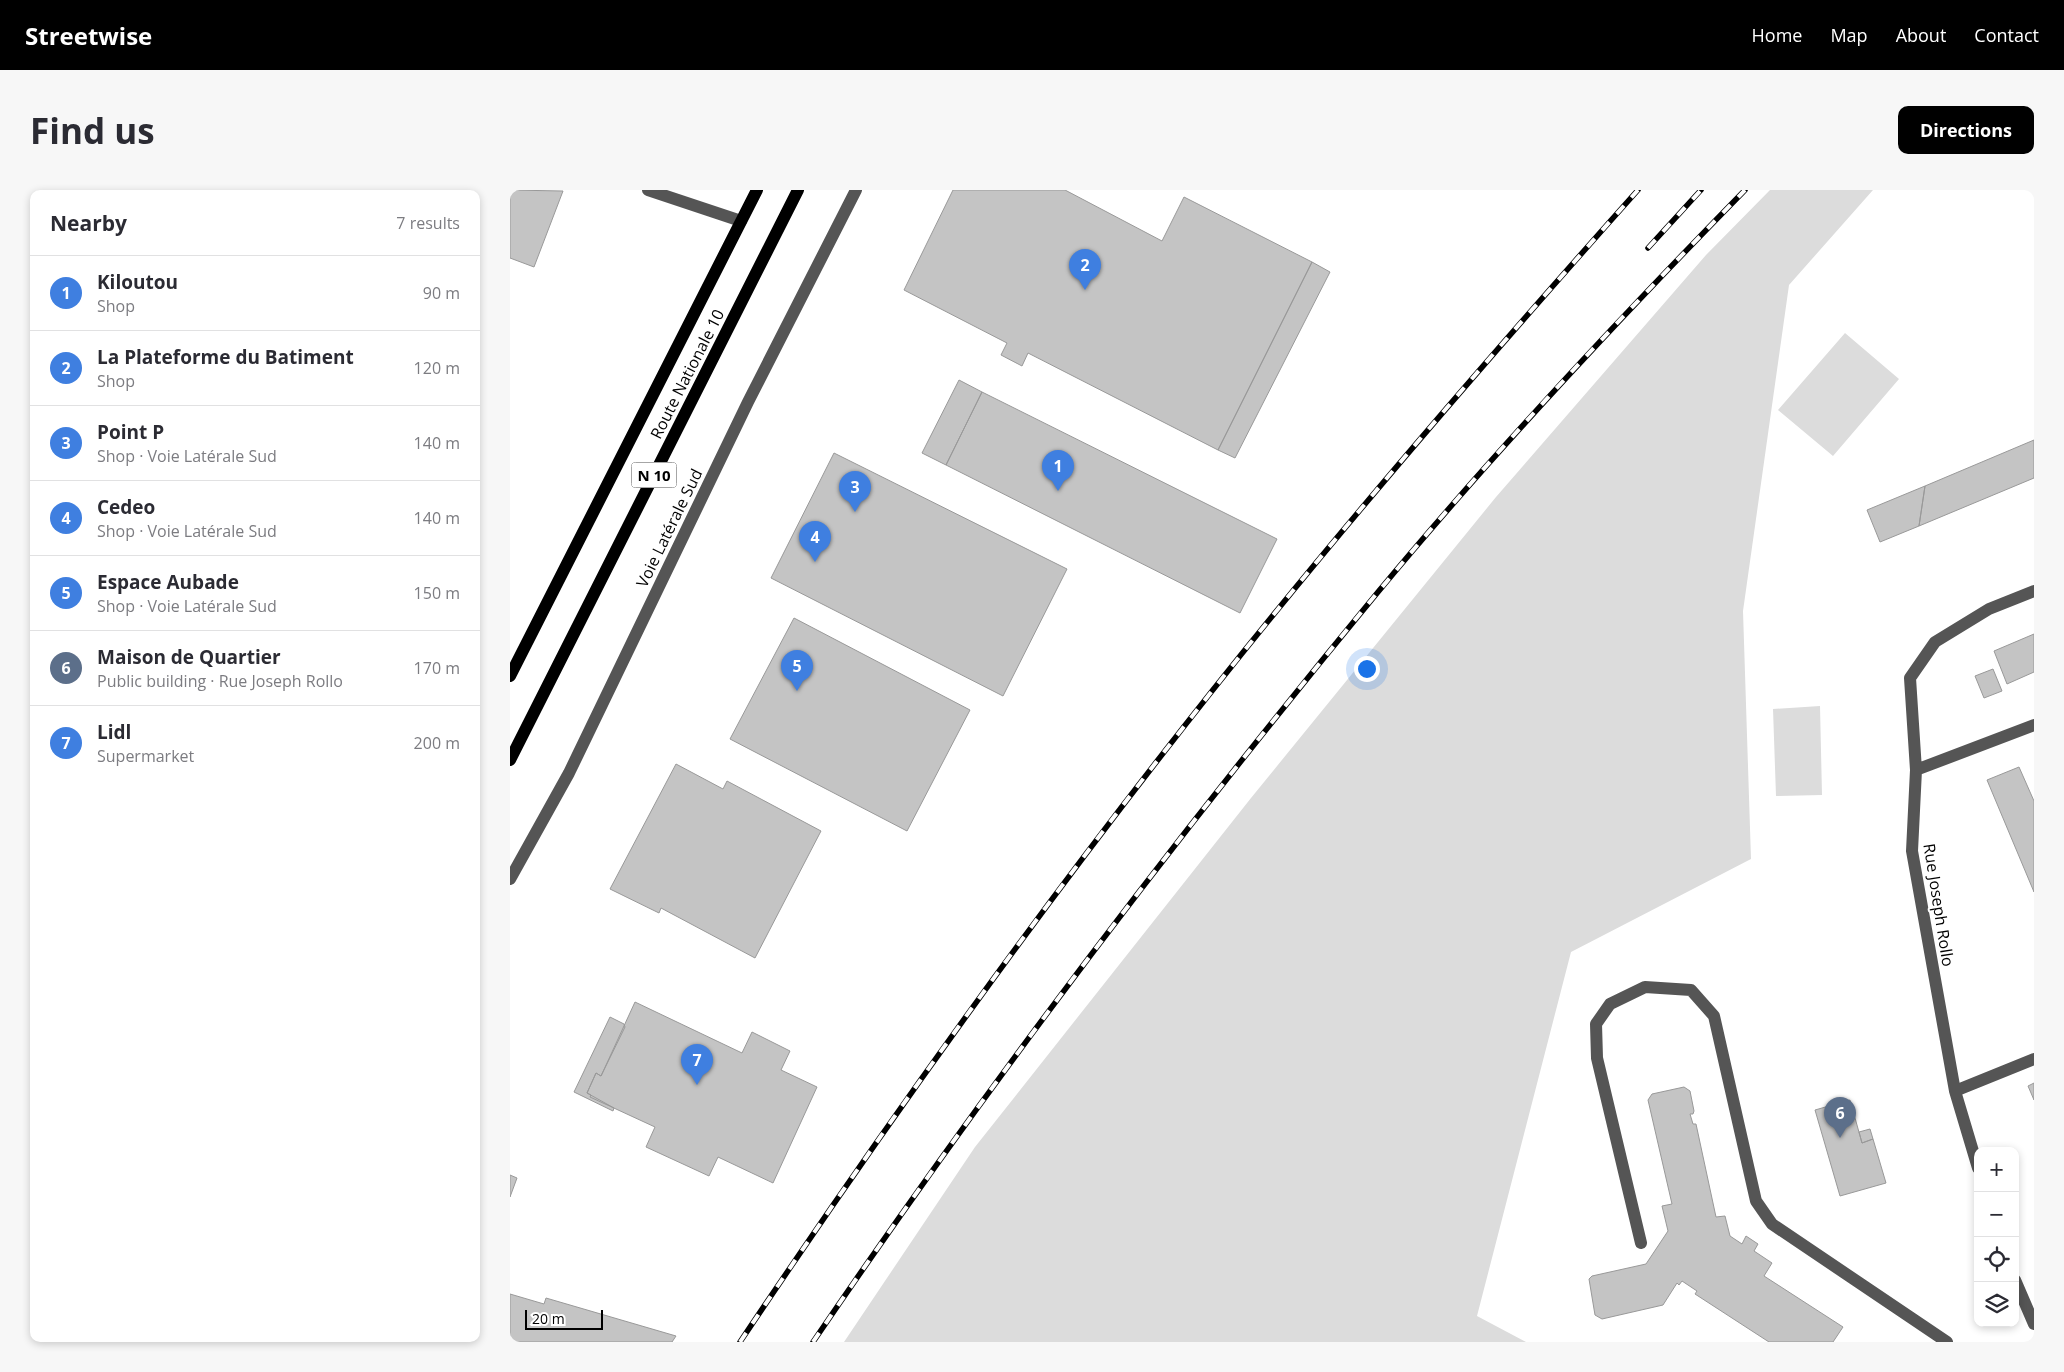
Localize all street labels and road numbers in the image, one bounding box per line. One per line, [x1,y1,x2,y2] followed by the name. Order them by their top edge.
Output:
[645,305,729,443] street label: Route Nationale 10
[632,462,676,488] road number: N 10
[631,465,707,591] street label: Voie Latérale Sud
[1918,842,1960,968] street label: Rue Joseph Rollo

